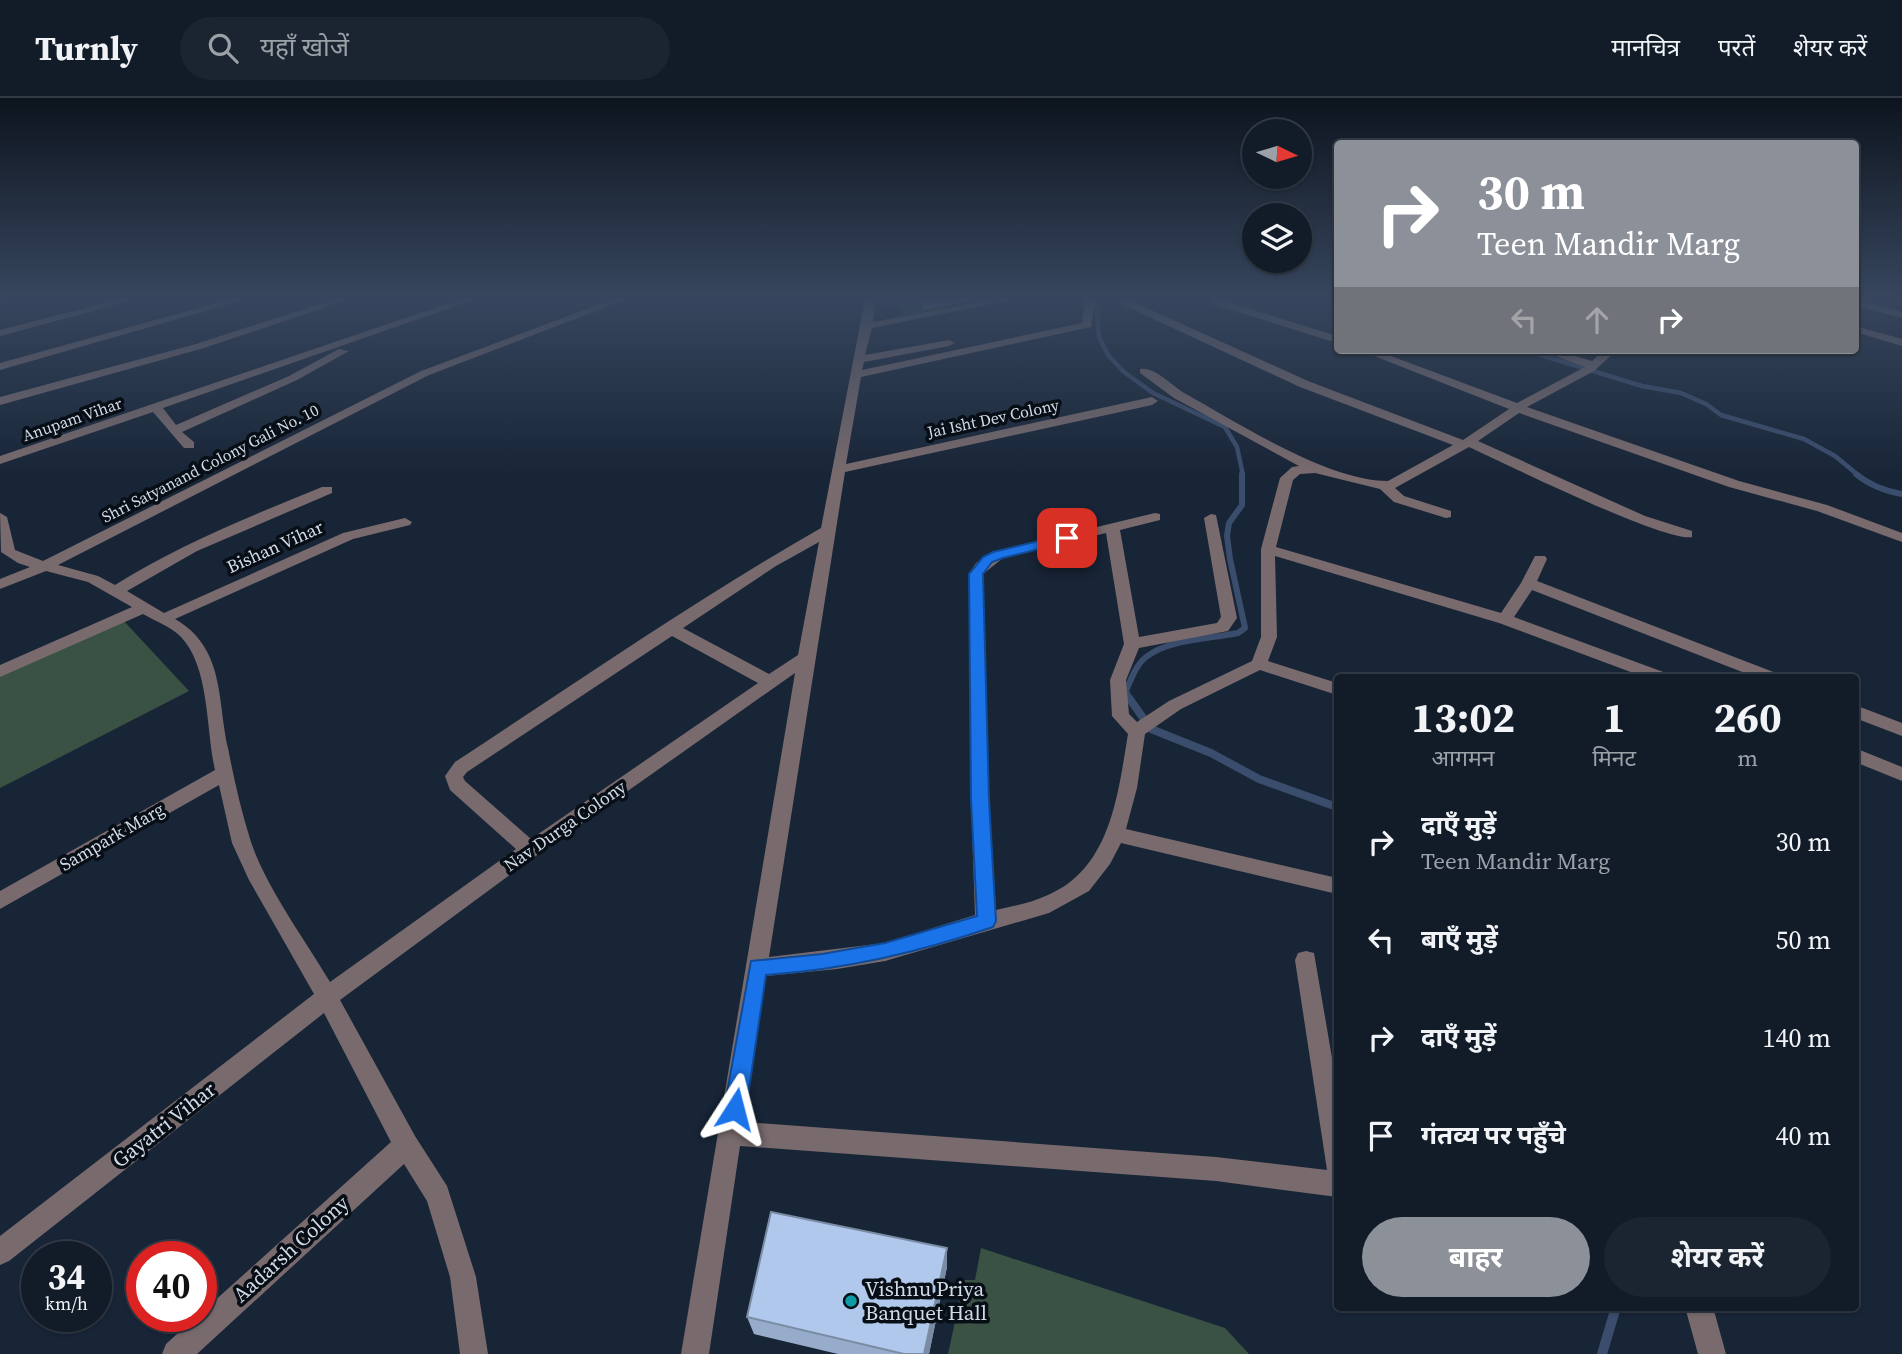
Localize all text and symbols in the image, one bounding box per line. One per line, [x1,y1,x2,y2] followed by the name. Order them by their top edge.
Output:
[180,17,670,80] search box
[35,26,138,71] text: Turnly
[204,29,242,67] icon: search
[260,29,349,65] text: यहाँ खोजें
[1611,31,1680,64] text: मानचित्र
[1718,31,1755,64] text: परतें
[1793,31,1867,64] text: शेयर करें
[1242,119,1312,189] north arrow
[1242,119,1312,273] map controls
[1477,158,1585,225] text: 30 m
[1362,168,1453,259] icon: right
[1242,203,1312,273] button: layers
[1477,222,1740,266] text: Teen Mandir Marg
[1505,301,1543,339] icon: left
[1578,301,1616,339] icon: ahead
[1651,301,1689,339] icon: right
[19,392,125,446] street label: Anupam Vihar
[924,393,1062,443] street label: Jai Isht Dev Colony
[98,398,322,528] street label: Shri Satyanand Colony Gali No. 10
[1037,508,1097,568] pin
[223,514,327,579] street label: Bishan Vihar
[1048,519,1086,557] icon: arrive
[1411,688,1515,746] text: 13:02
[1603,688,1626,746] text: 1
[1713,688,1782,746] text: 260
[1432,742,1495,774] text: आगमन
[1592,742,1636,774] text: मिनट
[1737,742,1758,774] text: m
[499,774,632,877] street label: Nav Durga Colony
[55,796,169,877] street label: Sampark Marg
[1421,807,1496,843] text: दाएँ मुड़ें
[1362,823,1400,861] icon: right
[1776,824,1831,860] text: 30 m
[1421,845,1610,877] text: Teen Mandir Marg
[1362,921,1400,959] icon: left
[1421,921,1498,957] text: बाएँ मुड़ें
[1776,922,1831,958] text: 50 m
[1362,1019,1400,1057] icon: right
[1421,1019,1496,1055] text: दाएँ मुड़ें
[1763,1020,1831,1056] text: 140 m
[698,1072,772,1146] position arrow
[106,1075,222,1174] street label: Gayatri Vihar
[1362,1117,1400,1155] icon: arrive
[1421,1117,1566,1153] text: गंतव्य पर पहुँचे
[1776,1118,1831,1154] text: 40 m
[226,1188,355,1309] street label: Aadarsh Colony
[1362,1217,1590,1297] button: बाहर
[1604,1217,1831,1297] button: शेयर करें
[126,1241,217,1332] speed limit sign: 40
[48,1253,85,1301] text: 34
[865,1274,987,1327] place label: Vishnu Priya Banquet Hall
[45,1291,88,1316] text: km/h
[843,1293,859,1309] marker: Vishnu Priya Banquet Hall

